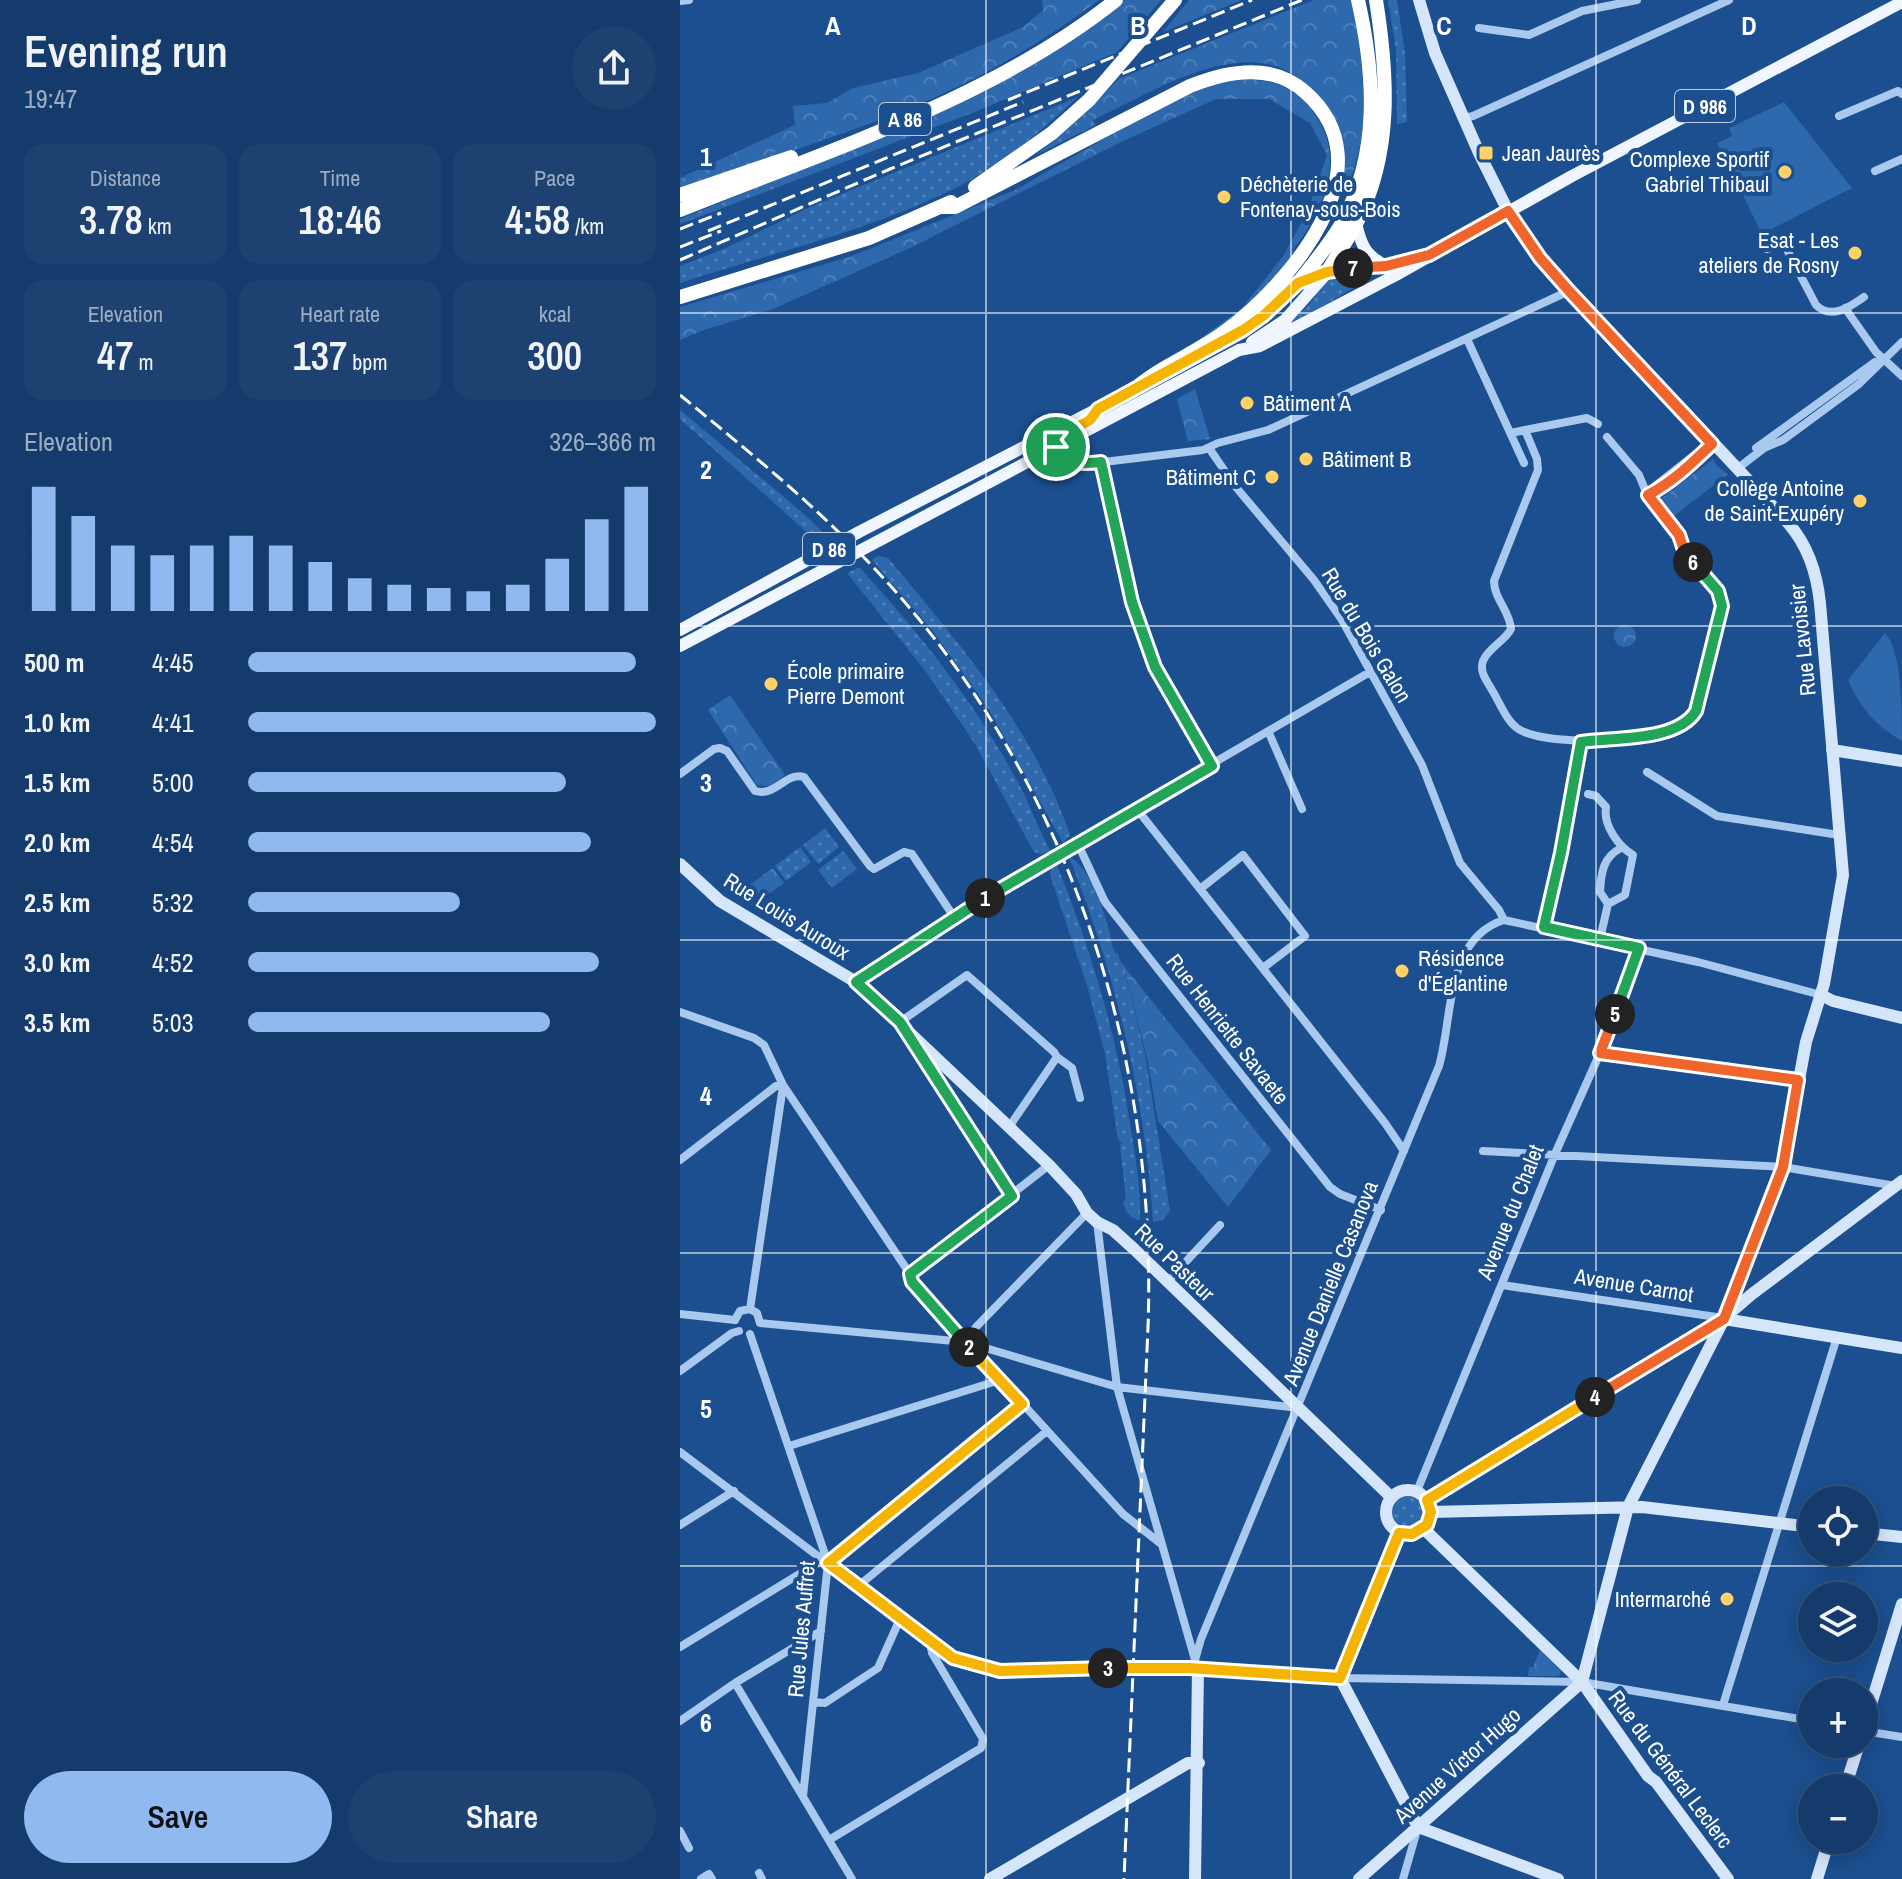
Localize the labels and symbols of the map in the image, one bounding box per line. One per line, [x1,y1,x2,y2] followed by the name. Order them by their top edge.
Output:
[825,8,841,43] text: A
[1130,8,1146,43] text: B
[1436,8,1452,43] text: C
[1741,8,1757,43] text: D
[1675,90,1735,122] road number: D 986
[879,103,931,135] road number: A 86
[1502,138,1600,168] place label: Jean Jaurès
[700,139,712,174] text: 1
[1477,144,1495,162] marker: Jean Jaurès
[1630,144,1770,199] place label: Complexe Sportif Gabriel Thibaul
[1776,163,1794,181] marker: Complexe Sportif Gabriel Thibaul
[1240,169,1401,224] place label: Déchèterie de Fontenay-sous-Bois
[1215,188,1233,206] marker: Déchèterie de Fontenay-sous-Bois
[1699,225,1839,280] place label: Esat - Les ateliers de Rosny
[1846,244,1864,262] marker: Esat - Les ateliers de Rosny
[1333,248,1373,288] pin: 7
[1263,388,1352,418] place label: Bâtiment A
[1238,394,1256,412] marker: Bâtiment A
[1022,413,1090,481] pin
[1322,444,1411,474] place label: Bâtiment B
[1297,450,1315,468] marker: Bâtiment B
[700,452,712,487] text: 2
[1166,462,1256,492] place label: Bâtiment C
[1263,468,1281,486] marker: Bâtiment C
[1705,473,1844,528] place label: Collège Antoine de Saint-Exupéry
[1851,492,1869,510] marker: Collège Antoine de Saint-Exupéry
[803,533,855,565] road number: D 86
[1673,542,1713,582] pin: 6
[1315,562,1419,708] street label: Rue du Bois Galon
[1781,583,1823,697] street label: Rue Lavoisier
[787,656,904,711] place label: École primaire Pierre Demont
[762,675,780,693] marker: École primaire Pierre Demont
[700,765,712,800] text: 3
[718,865,856,967] street label: Rue Louis Auroux
[965,878,1005,918] pin: 1
[1418,943,1508,998] place label: Résidence d'Églantine
[1160,947,1296,1111] street label: Rue Henriette Savaete
[1393,962,1411,980] marker: Résidence d'Églantine
[1595,994,1635,1034] pin: 5
[700,1078,712,1113] text: 4
[1469,1140,1551,1285] street label: Avenue du Chalet
[1275,1176,1385,1391] street label: Avenue Danielle Casanova
[1129,1216,1221,1308] street label: Rue Pasteur
[1571,1261,1696,1309] street label: Avenue Carnot
[949,1327,989,1367] pin: 2
[1575,1377,1615,1417] pin: 4
[700,1391,712,1426] text: 5
[780,1559,822,1699] street label: Rue Jules Auffret
[1615,1584,1711,1614] place label: Intermarché
[1718,1590,1736,1608] marker: Intermarché
[1088,1648,1128,1688] pin: 3
[1602,1684,1740,1854] street label: Rue du Général Leclerc
[1386,1700,1527,1831] street label: Avenue Victor Hugo
[700,1705,712,1740] text: 6

